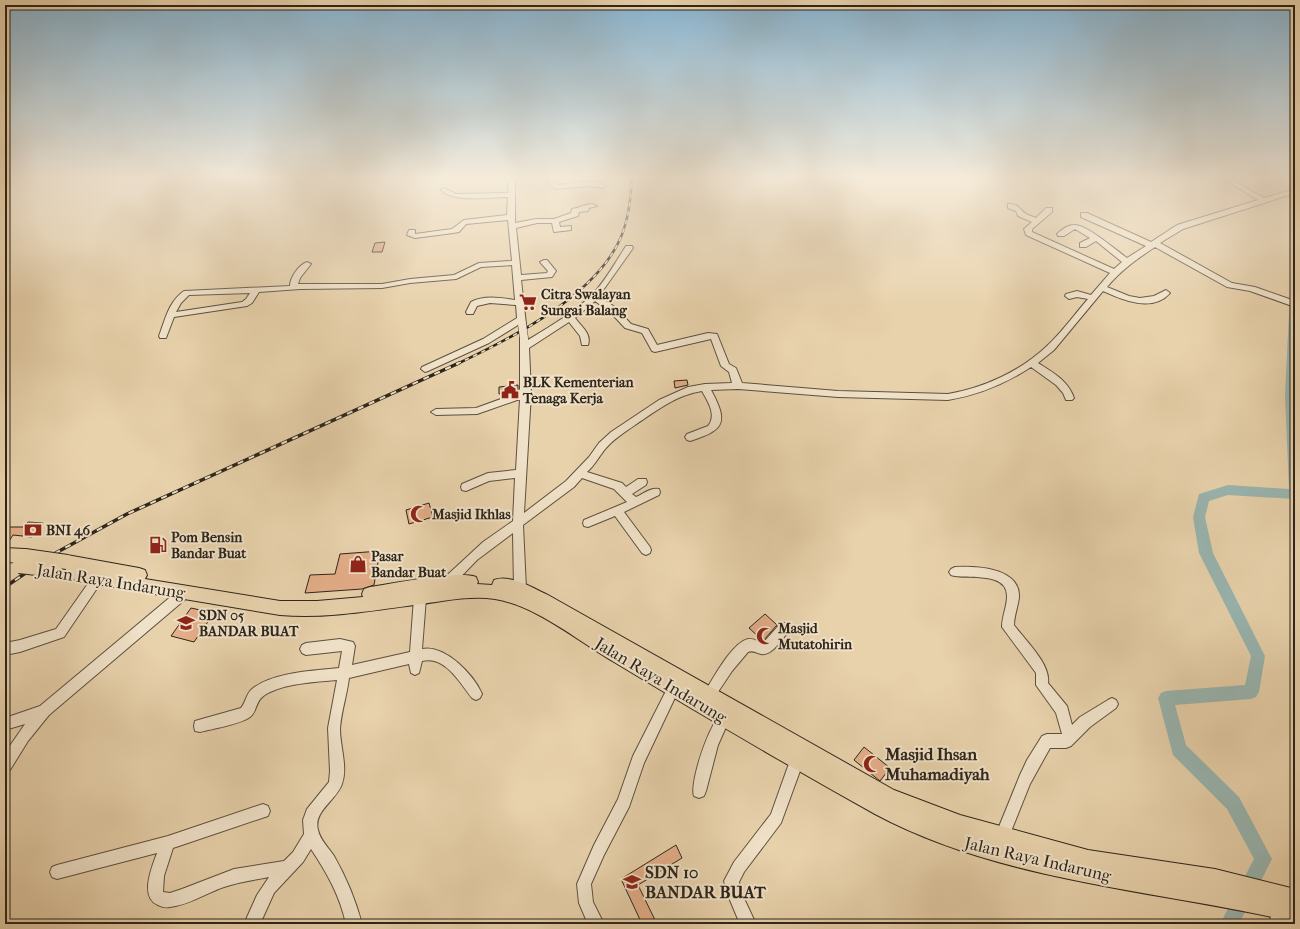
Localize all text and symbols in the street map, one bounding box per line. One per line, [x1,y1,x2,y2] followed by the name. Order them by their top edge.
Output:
[541,286,631,319] place label: Citra Swalayan Sungai Balang
[518,292,538,312] supermarket icon: Citra Swalayan Sungai Balang
[522,374,635,407] place label: BLK Kementerian Tenaga Kerja
[500,380,520,400] public building icon: BLK Kementerian Tenaga Kerja
[409,504,429,524] mosque icon: Masjid Ikhlas
[431,506,512,523] place label: Masjid Ikhlas
[23,520,43,540] bank icon: BNI 46
[46,522,90,539] place label: BNI 46
[171,529,247,562] place label: Pom Bensin Bandar Buat
[148,535,168,555] fuel station icon: Pom Bensin Bandar Buat
[371,548,447,581] place label: Pasar Bandar Buat
[348,554,368,574] shop icon: Pasar Bandar Buat
[33,559,188,603] street label: Jalan Raya Indarung
[199,607,299,640] place label: SDN 05 BANDAR BUAT
[176,613,196,633] school or university icon: SDN 05 BANDAR BUAT
[777,620,853,653] place label: Masjid Mutatohirin
[755,626,775,646] mosque icon: Masjid Mutatohirin
[590,632,731,728] street label: Jalan Raya Indarung
[884,744,990,785] place label: Masjid Ihsan Muhamadiyah
[862,754,882,774] mosque icon: Masjid Ihsan Muhamadiyah
[961,832,1114,886] street label: Jalan Raya Indarung
[645,862,766,902] place label: SDN 10 BANDAR BUAT
[622,872,642,892] school or university icon: SDN 10 BANDAR BUAT

